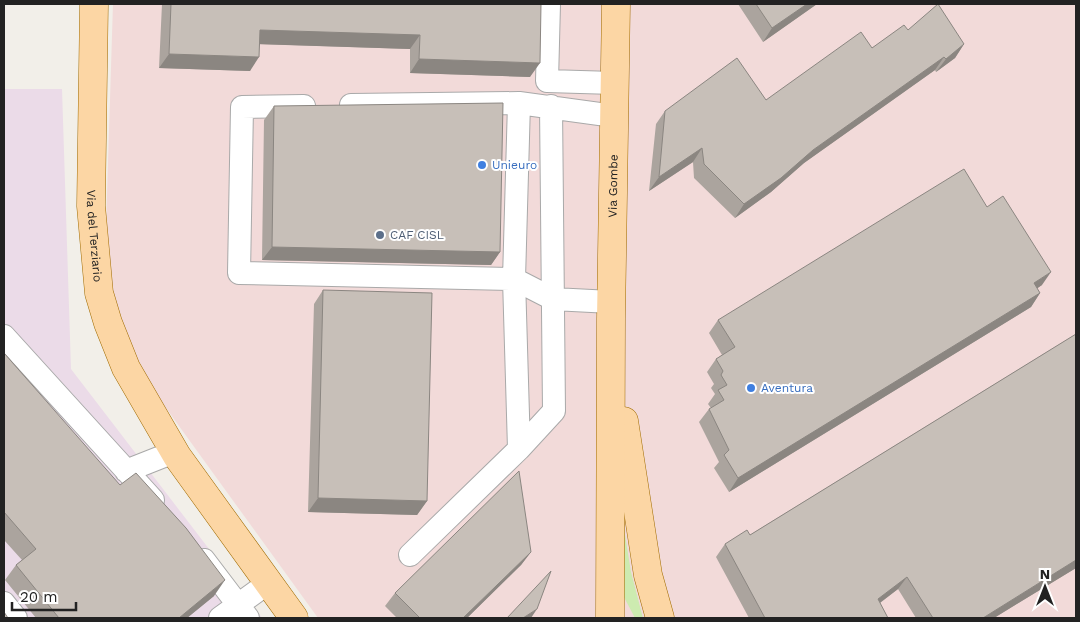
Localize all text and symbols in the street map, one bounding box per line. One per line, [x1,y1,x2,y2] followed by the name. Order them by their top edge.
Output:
[606,154,621,218] street label: Via Gombe
[492,158,537,172] place label: Unieuro
[476,159,488,171] marker: Unieuro
[84,190,105,283] street label: Via del Terziario
[390,228,444,242] place label: CAF CISL
[374,229,386,241] marker: CAF CISL
[761,381,813,395] place label: Aventura
[745,382,757,394] marker: Aventura
[1020,562,1070,612] north arrow
[1040,566,1050,582] text: N
[12,580,76,612] scale bar
[20,588,58,606] text: 20 m

